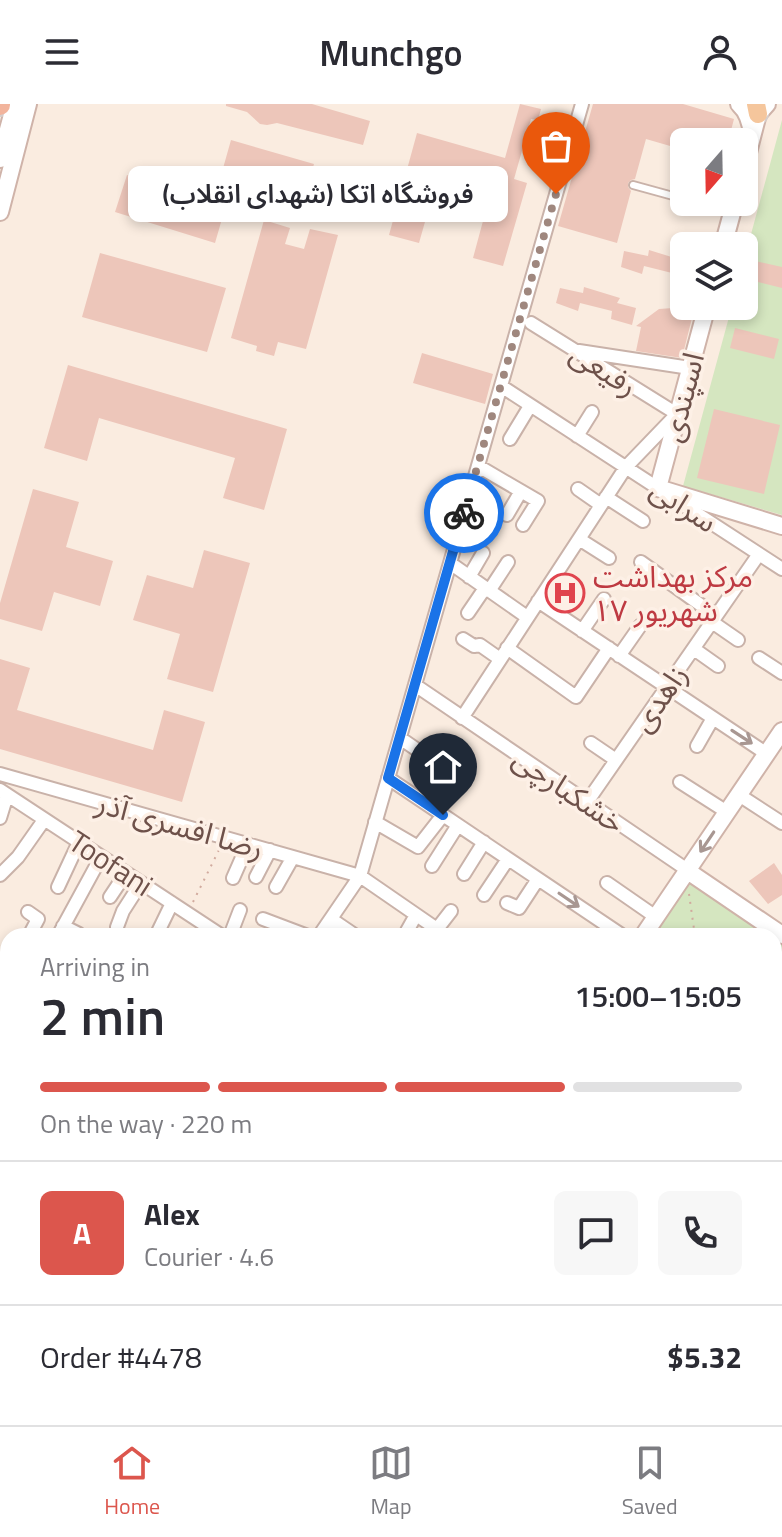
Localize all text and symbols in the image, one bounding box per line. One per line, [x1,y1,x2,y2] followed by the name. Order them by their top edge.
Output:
[319,25,463,80] text: Munchgo
[40,30,84,74] icon: menu
[698,30,742,74] icon: person
[522,112,590,194] pin
[534,124,578,168] icon: bag
[670,128,758,216] north arrow
[670,128,758,320] map controls
[128,166,508,222] callout: فروشگاه اتکا (شهدای انقلاب)
[162,174,474,213] text: فروشگاه اتکا (شهدای انقلاب)
[670,232,758,320] button: layers
[561,330,647,408] street label: رفیعی
[648,347,716,447] street label: اسپندی
[641,466,727,544] street label: سرابی
[424,473,504,553] courier
[442,491,486,535] icon: bike
[593,553,753,633] place label: مرکز بهداشت ۱۷ شهریور
[544,572,586,614] hospital icon: مرکز بهداشت ۱۷ شهریور
[619,655,699,741] street label: زاهدی
[731,729,753,746] one-way arrow
[409,733,477,815] pin
[503,735,635,845] street label: خشکبارچی
[421,745,465,789] icon: home
[90,779,269,871] street label: رضا افسری آذر
[60,819,162,907] street label: Toofani
[699,831,715,853] one-way arrow
[557,892,580,908] one-way arrow
[40,947,150,986] text: Arriving in
[575,973,742,1019] text: 15:00–15:05
[40,976,165,1055] text: 2 min
[40,1104,252,1143] text: On the way · 220 m
[144,1191,200,1237] text: Alex
[554,1191,638,1275] button: chat
[658,1191,742,1275] button: phone
[73,1210,91,1256] text: A
[144,1237,274,1276] text: Courier · 4.6
[40,1334,202,1380] text: Order #4478
[667,1334,742,1380] text: $5.32
[104,1441,160,1523] tab: Home
[369,1441,413,1523] tab: Map
[622,1441,678,1523] tab: Saved

